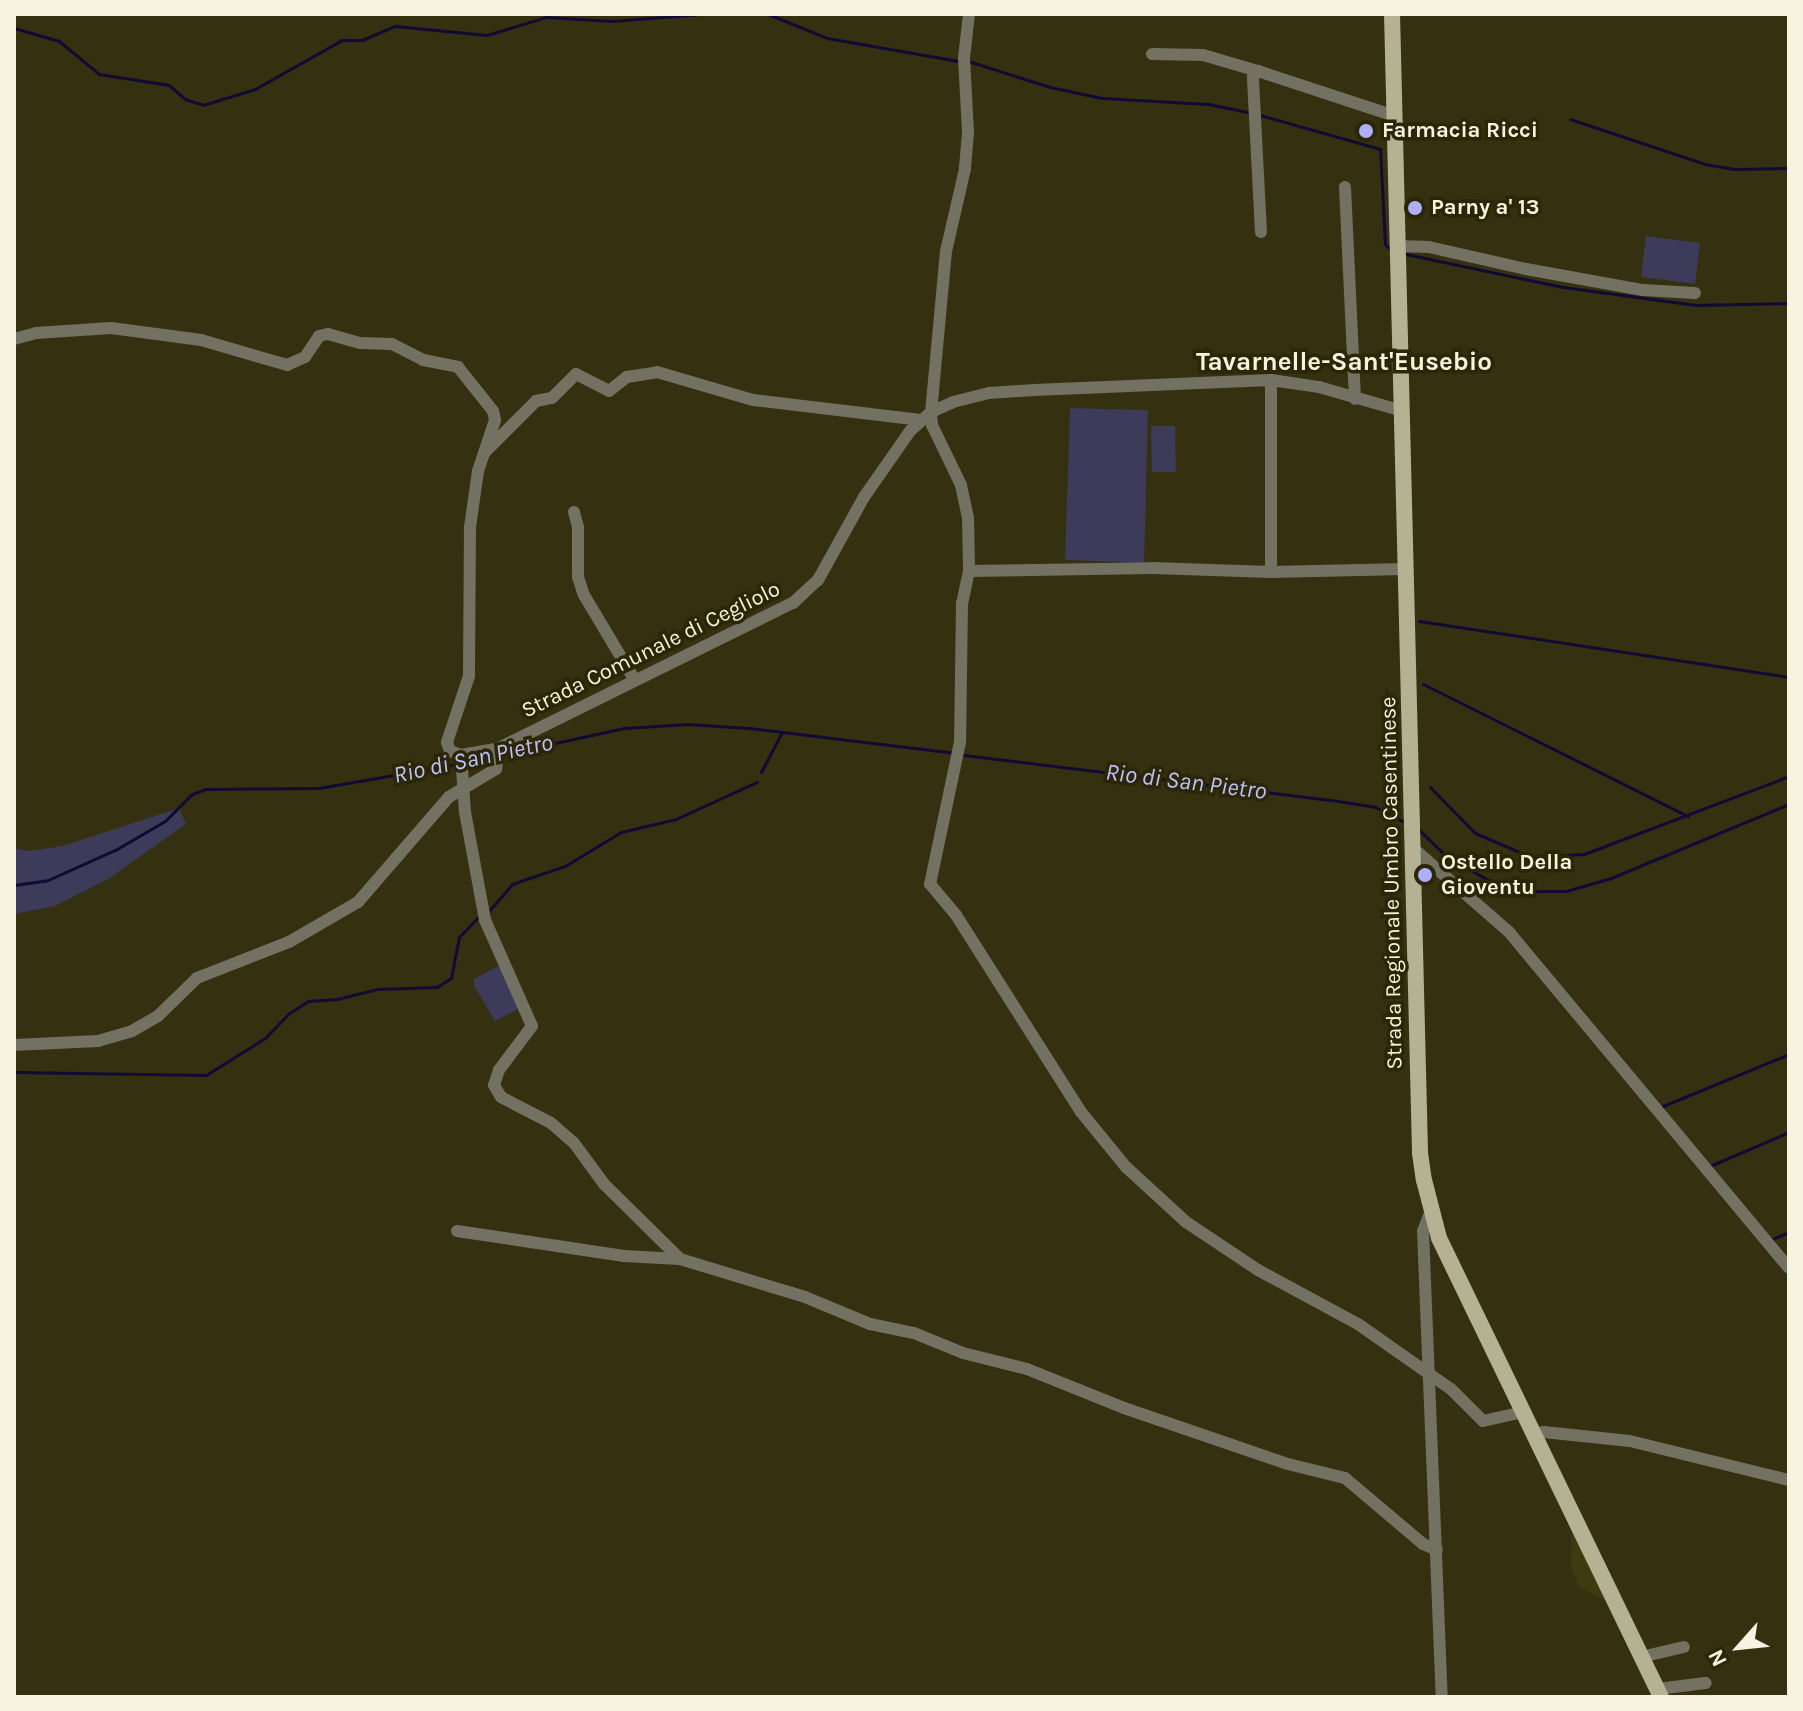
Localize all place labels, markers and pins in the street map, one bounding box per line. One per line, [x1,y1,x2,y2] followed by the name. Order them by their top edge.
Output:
[1382,118,1538,144] place label: Farmacia Ricci
[1357,122,1375,140] marker: Farmacia Ricci
[1431,195,1540,221] place label: Parny a' 13
[1406,199,1424,217] marker: Parny a' 13
[1441,849,1572,900] place label: Ostello Della Gioventu
[1416,866,1434,884] marker: Ostello Della Gioventu

